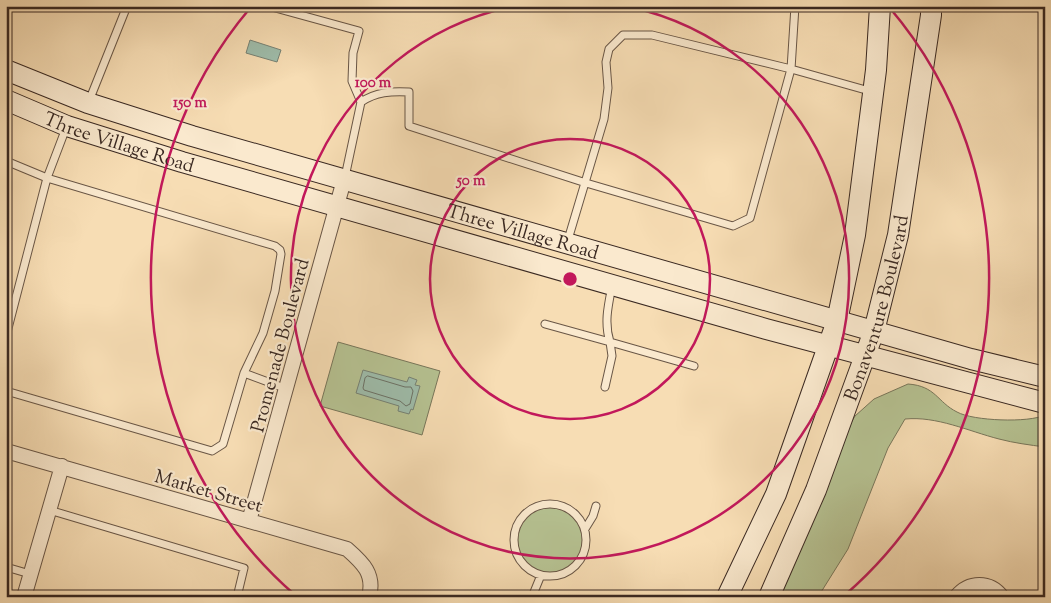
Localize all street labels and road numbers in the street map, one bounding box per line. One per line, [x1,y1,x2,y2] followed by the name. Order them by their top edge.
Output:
[39,107,197,181] street label: Three Village Road
[443,199,602,268] street label: Three Village Road
[839,213,917,405] street label: Bonaventure Boulevard
[245,256,318,435] street label: Promenade Boulevard
[151,464,266,521] street label: Market Street

